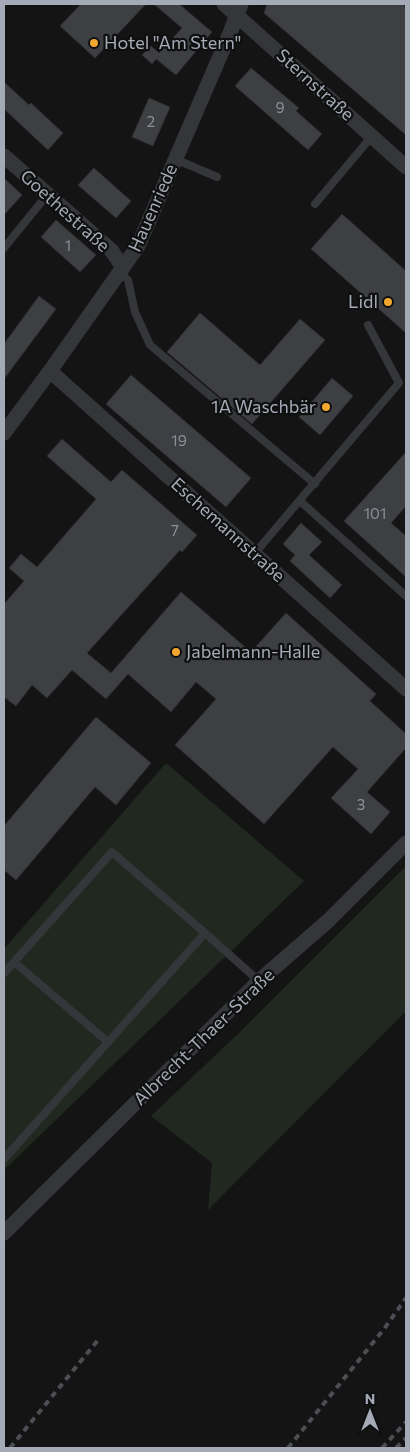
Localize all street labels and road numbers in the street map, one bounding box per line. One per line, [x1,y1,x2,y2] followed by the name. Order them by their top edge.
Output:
[272,44,359,125] street label: Sternstraße
[123,160,181,255] street label: Hauenriede
[16,164,115,256] street label: Goethestraße
[167,472,290,586] street label: Eschemannstraße
[128,963,278,1109] street label: Albrecht-Thaer-Straße

